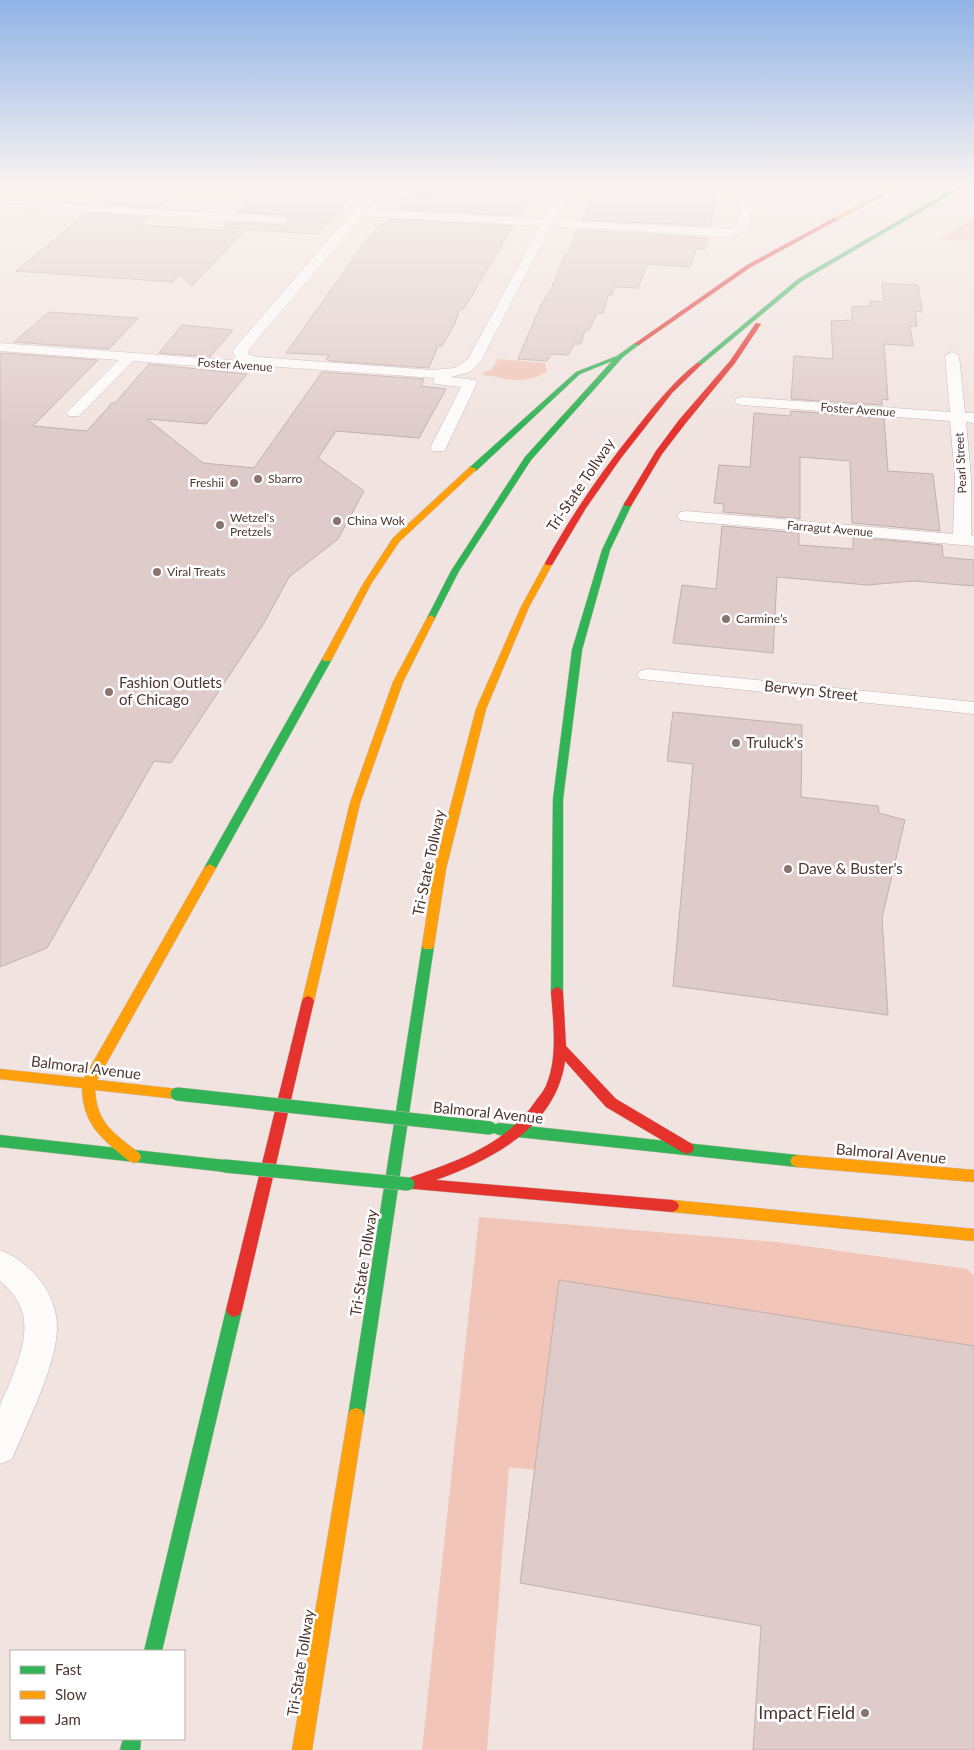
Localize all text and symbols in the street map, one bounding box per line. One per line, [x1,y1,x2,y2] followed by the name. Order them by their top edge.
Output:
[197,354,273,375] street label: Foster Avenue
[820,399,896,420] street label: Foster Avenue
[951,431,970,494] street label: Pearl Street
[542,434,618,534] street label: Tri-State Tollway
[268,471,303,486] place label: Sbarro
[252,473,264,485] marker: Sbarro
[190,475,224,490] place label: Freshii
[228,477,240,489] marker: Freshii
[230,510,274,539] place label: Wetzel's Pretzels
[347,513,406,528] place label: China Wok
[331,515,343,527] marker: China Wok
[786,517,874,540] street label: Farragut Avenue
[214,519,226,531] marker: Wetzel's Pretzels
[167,564,225,579] place label: Viral Treats
[151,566,163,578] marker: Viral Treats
[736,611,787,626] place label: Carmine’s
[720,613,732,625] marker: Carmine’s
[119,673,222,708] place label: Fashion Outlets of Chicago
[763,676,859,704] street label: Berwyn Street
[103,686,115,698] marker: Fashion Outlets of Chicago
[746,733,803,751] place label: Truluck's
[730,737,742,749] marker: Truluck's
[408,808,448,918] street label: Tri-State Tollway
[798,859,903,877] place label: Dave & Buster's
[782,863,794,875] marker: Dave & Buster's
[30,1051,142,1083] street label: Balmoral Avenue
[432,1097,544,1127] street label: Balmoral Avenue
[835,1139,947,1167] street label: Balmoral Avenue
[346,1208,380,1318] street label: Tri-State Tollway
[283,1608,317,1718] street label: Tri-State Tollway
[10,1650,185,1740] legend
[55,1660,82,1678] text: Fast
[55,1685,87,1703] text: Slow
[758,1701,855,1723] place label: Impact Field
[859,1707,871,1719] marker: Impact Field
[55,1710,81,1728] text: Jam

